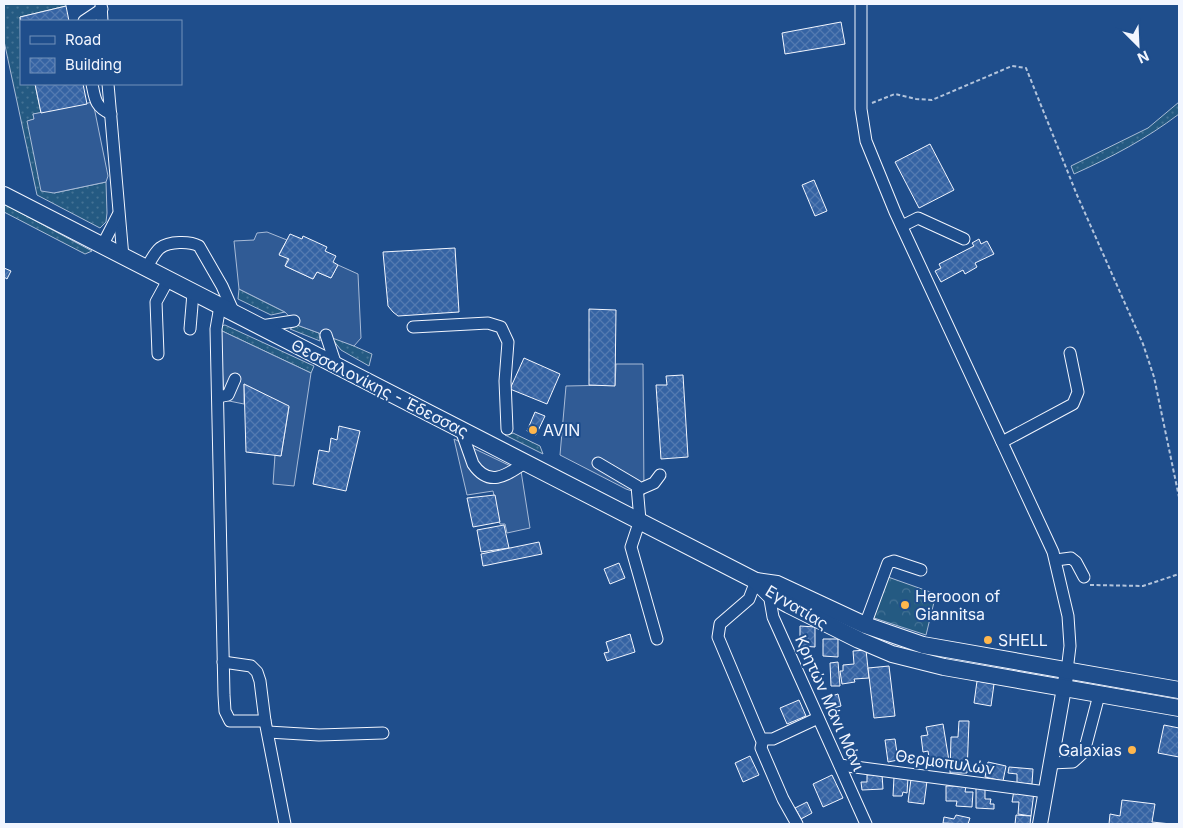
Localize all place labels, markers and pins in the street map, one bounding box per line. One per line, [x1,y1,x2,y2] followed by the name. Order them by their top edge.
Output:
[543,420,580,440] place label: AVIN
[527,424,539,436] marker: AVIN
[915,586,1000,624] place label: Herooon of Giannitsa
[899,599,911,611] marker: Herooon of Giannitsa
[998,630,1048,650] place label: SHELL
[982,634,994,646] marker: SHELL
[1058,740,1122,760] place label: Galaxias
[1126,744,1138,756] marker: Galaxias

